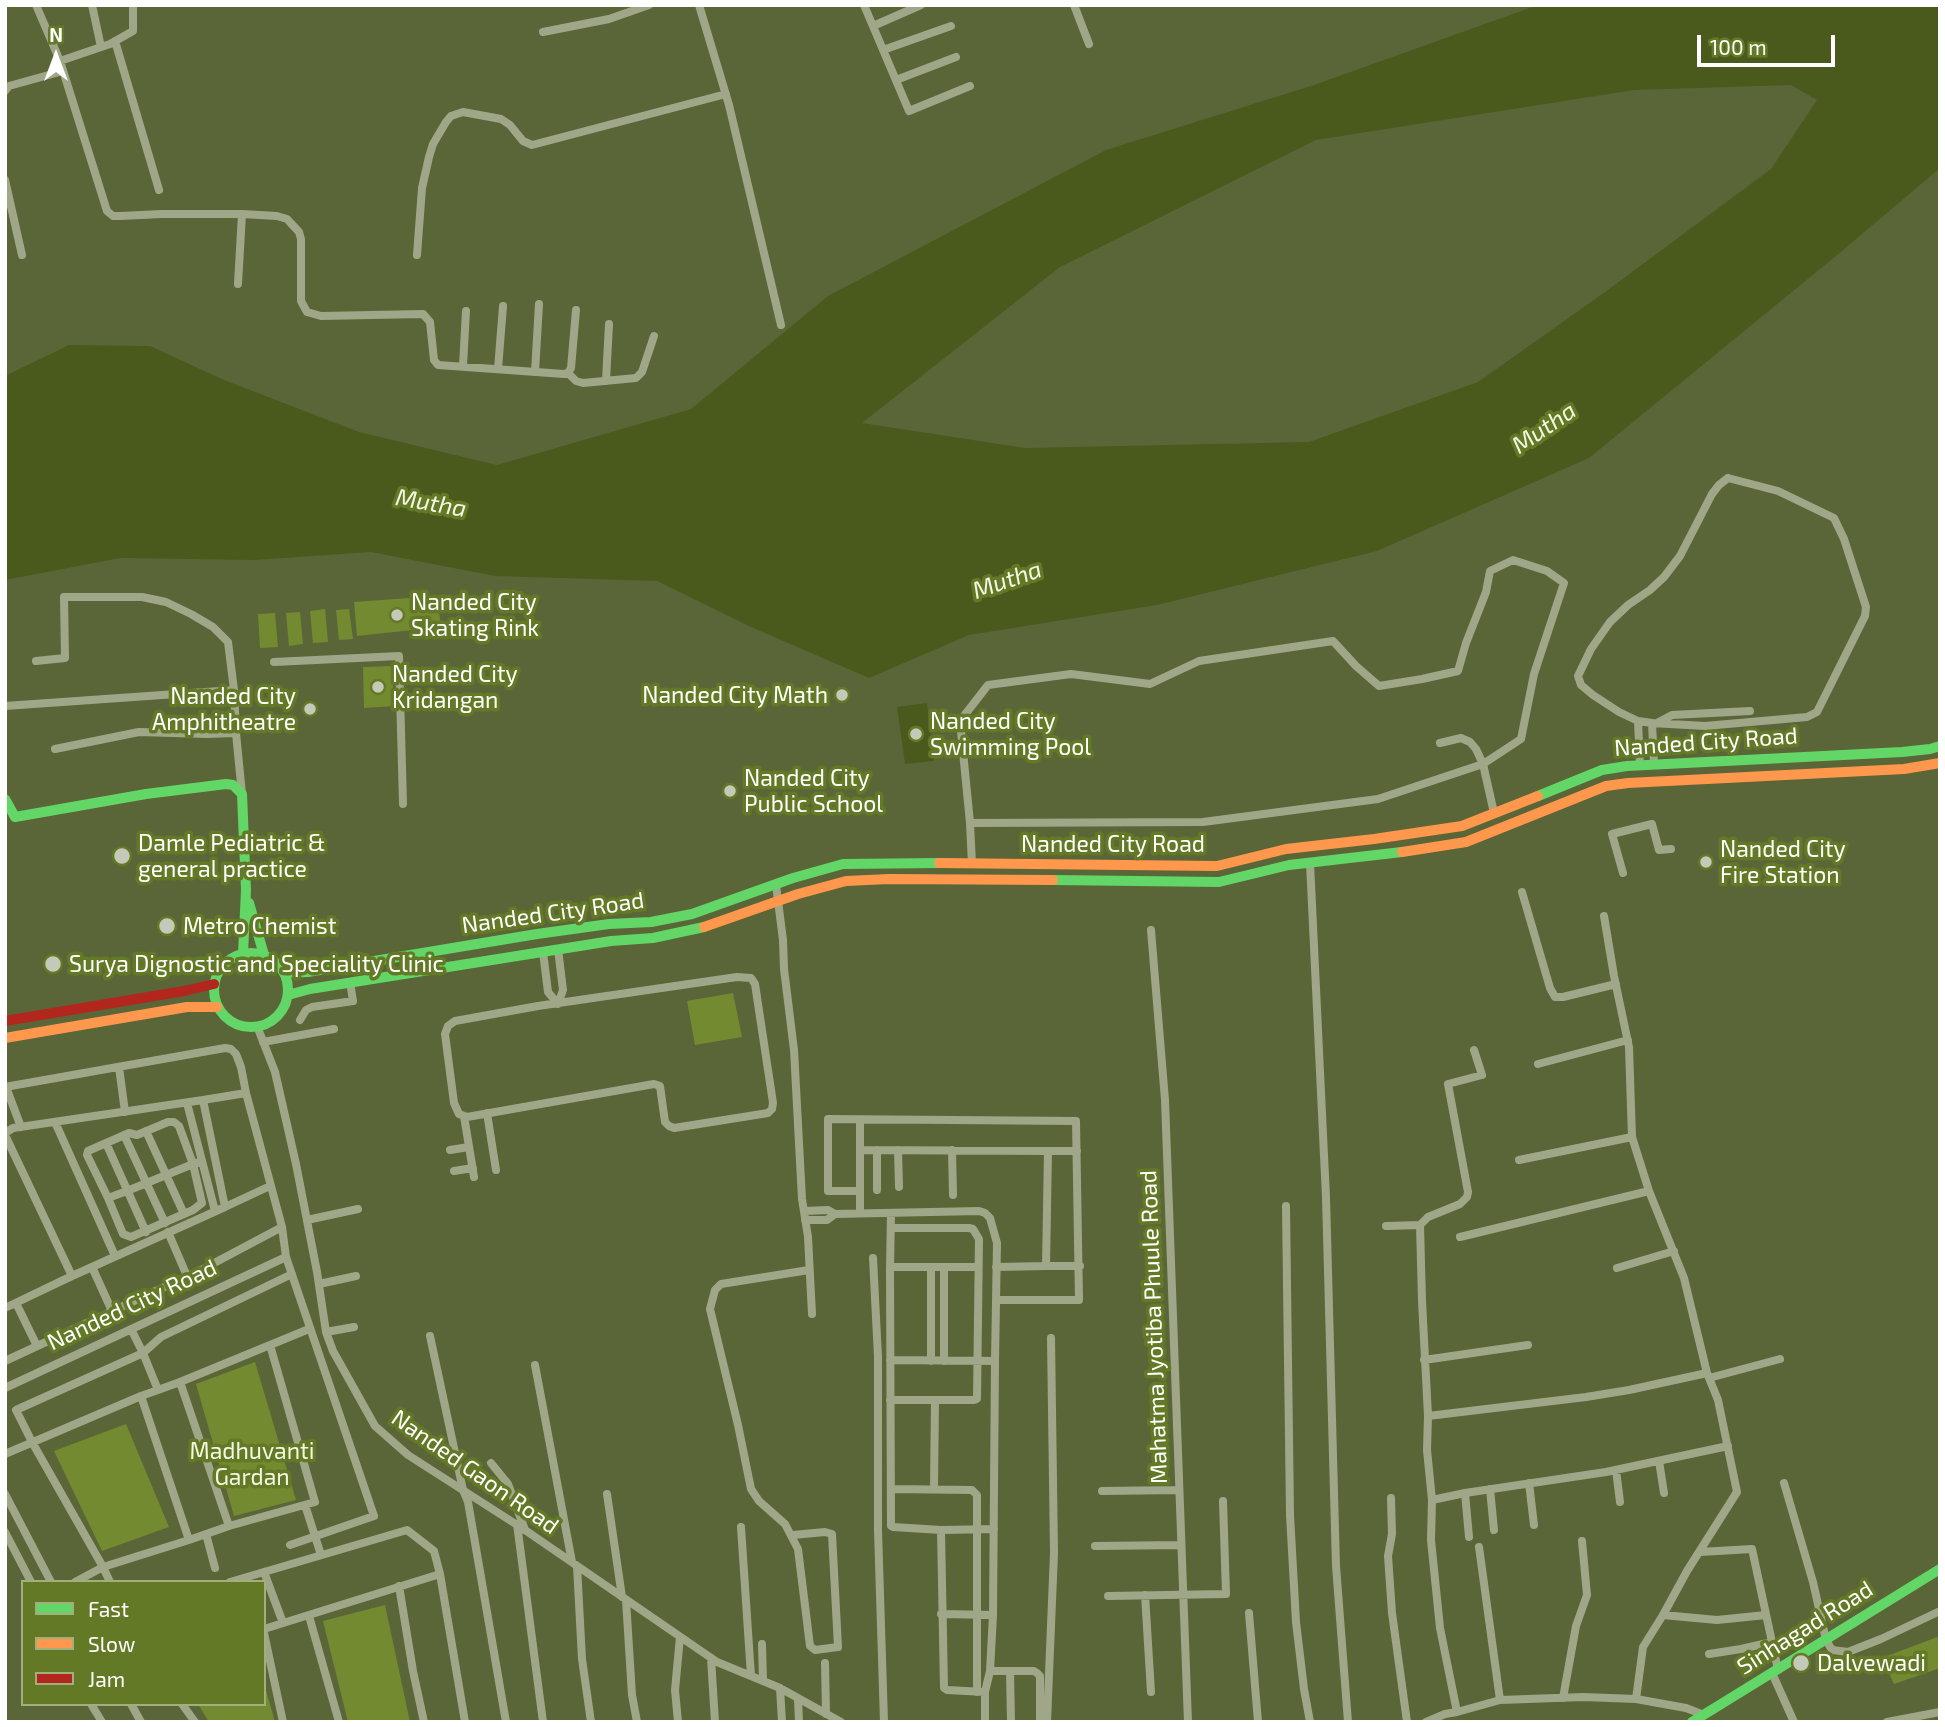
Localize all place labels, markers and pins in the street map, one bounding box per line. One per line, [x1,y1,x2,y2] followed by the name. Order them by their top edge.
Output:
[411,588,539,642] place label: Nanded City Skating Rink
[389,607,405,623] marker: Nanded City Skating Rink
[392,660,518,714] place label: Nanded City Kridangan
[370,679,386,695] marker: Nanded City Kridangan
[642,681,828,709] place label: Nanded City Math
[152,682,296,736] place label: Nanded City Amphitheatre
[834,687,850,703] marker: Nanded City Math
[302,701,318,717] marker: Nanded City Amphitheatre
[930,707,1091,761] place label: Nanded City Swimming Pool
[908,726,924,742] marker: Nanded City Swimming Pool
[744,764,883,818] place label: Nanded City Public School
[722,783,738,799] marker: Nanded City Public School
[138,829,325,883] place label: Damle Pediatric & general practice
[1720,835,1846,889] place label: Nanded City Fire Station
[112,846,132,866] marker: Damle Pediatric & general practice
[1698,854,1714,870] marker: Nanded City Fire Station
[183,912,337,940] place label: Metro Chemist
[157,916,177,936] marker: Metro Chemist
[69,950,444,978] place label: Surya Dignostic and Speciality Clinic
[43,954,63,974] marker: Surya Dignostic and Speciality Clinic
[1817,1649,1926,1677] place label: Dalvewadi
[1791,1653,1811,1673] marker: Dalvewadi

